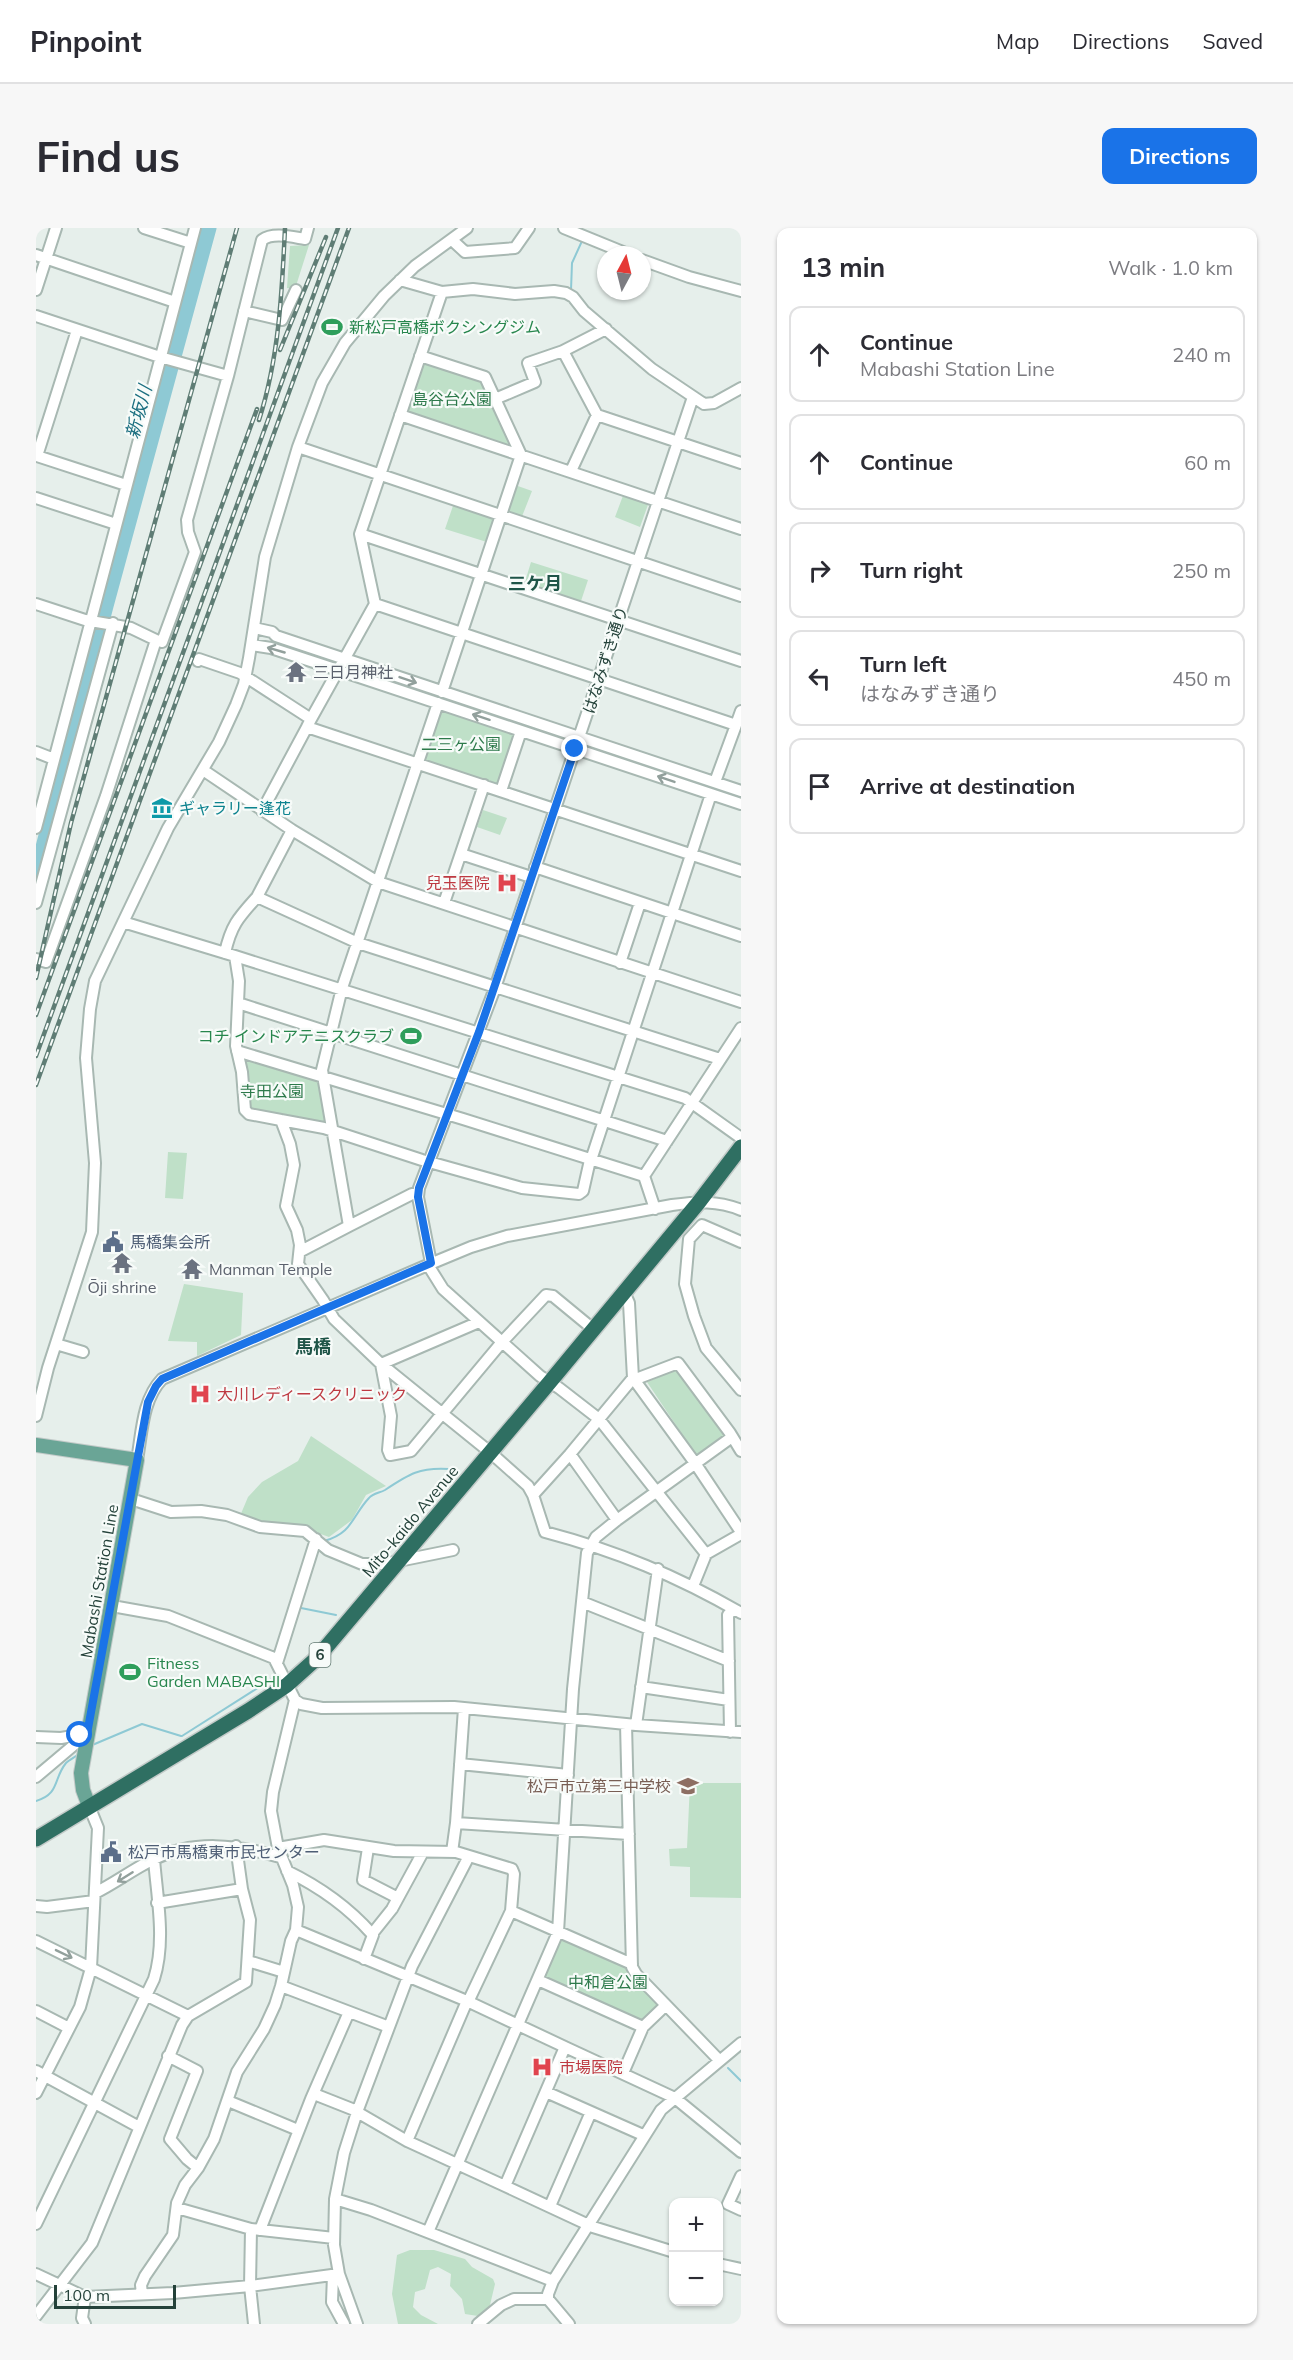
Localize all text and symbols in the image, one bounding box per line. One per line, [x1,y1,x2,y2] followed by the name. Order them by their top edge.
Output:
[30,24,142,59] text: Pinpoint
[996,28,1039,54] text: Map
[1072,28,1169,54] text: Directions
[1202,28,1263,54] text: Saved
[1102,128,1257,184] button: Directions
[36,130,180,183] text: Find us
[597,246,651,300] north arrow
[801,251,885,284] text: 13 min
[1108,255,1233,280] text: Walk · 1.0 km
[320,315,344,339] sports icon: 新松戸高橋ボクシングジム
[349,317,541,337] place label: 新松戸高橋ボクシングジム
[860,328,953,356] text: Continue
[803,338,836,371] icon: ahead
[1172,342,1231,367] text: 240 m
[860,356,1055,381] text: Mabashi Station Line
[120,381,157,441] water label: 新坂川
[412,389,492,409] park label: 島谷台公園
[803,446,836,479] icon: ahead
[860,448,953,476] text: Continue
[1184,450,1231,475] text: 60 m
[803,554,836,587] icon: right
[860,556,963,584] text: Turn right
[1172,558,1231,583] text: 250 m
[508,572,562,595] district label: 三ケ月
[578,604,632,716] street label: はなみずき通り
[266,644,285,655] one-way arrow
[860,650,947,678] text: Turn left
[284,660,308,684] temple icon: 三日月神社
[313,662,393,682] place label: 三日月神社
[803,662,836,695] icon: left
[1172,666,1231,691] text: 450 m
[398,675,417,686] one-way arrow
[860,681,1000,706] text: はなみずき通り
[472,711,491,722] one-way arrow
[421,734,501,754] park label: 二三ヶ公園
[561,735,587,761] route end
[803,770,836,803] icon: arrive
[860,772,1075,800] text: Arrive at destination
[657,773,676,784] one-way arrow
[150,796,174,820] museum icon: ギャラリー逢花
[179,798,291,818] place label: ギャラリー逢花
[495,871,519,895] hospital icon: 兒玉医院
[426,873,490,893] place label: 兒玉医院
[399,1024,423,1048] sports icon: コチ インドアテニスクラブ
[198,1026,394,1046] place label: コチ インドアテニスクラブ
[240,1081,304,1101] park label: 寺田公園
[101,1230,125,1254] public building icon: 馬橋集会所
[130,1232,210,1252] place label: 馬橋集会所
[110,1251,134,1275] temple icon: Ōji shrine
[180,1257,204,1281] temple icon: Manman Temple
[209,1259,332,1279] place label: Manman Temple
[87,1277,157,1297] place label: Ōji shrine
[295,1335,331,1358] district label: 馬橋
[188,1382,212,1406] hospital icon: 大川レディースクリニック
[217,1384,407,1404] place label: 大川レディースクリニック
[358,1461,462,1581] street label: Mito-kaido Avenue
[76,1503,122,1659] street label: Mabashi Station Line
[310,1643,330,1667] road number: 6
[147,1653,280,1691] place label: Fitness Garden MABASHI
[118,1660,142,1684] sports icon: Fitness Garden MABASHI
[66,1721,92,1747] route start
[676,1774,700,1798] school or university icon: 松戸市立第三中学校
[527,1776,671,1796] place label: 松戸市立第三中学校
[99,1840,123,1864] public building icon: 松戸市馬橋東市民センター
[128,1842,320,1862] place label: 松戸市馬橋東市民センター
[117,1871,134,1883] one-way arrow
[54,1949,72,1961] one-way arrow
[568,1972,648,1992] park label: 中和倉公園
[530,2055,554,2079] hospital icon: 市場医院
[559,2057,623,2077] place label: 市場医院
[669,2198,723,2306] map controls
[669,2198,723,2252] button: +
[669,2252,723,2306] button: −
[54,2282,176,2310] scale bar
[63,2285,110,2305] text: 100 m

